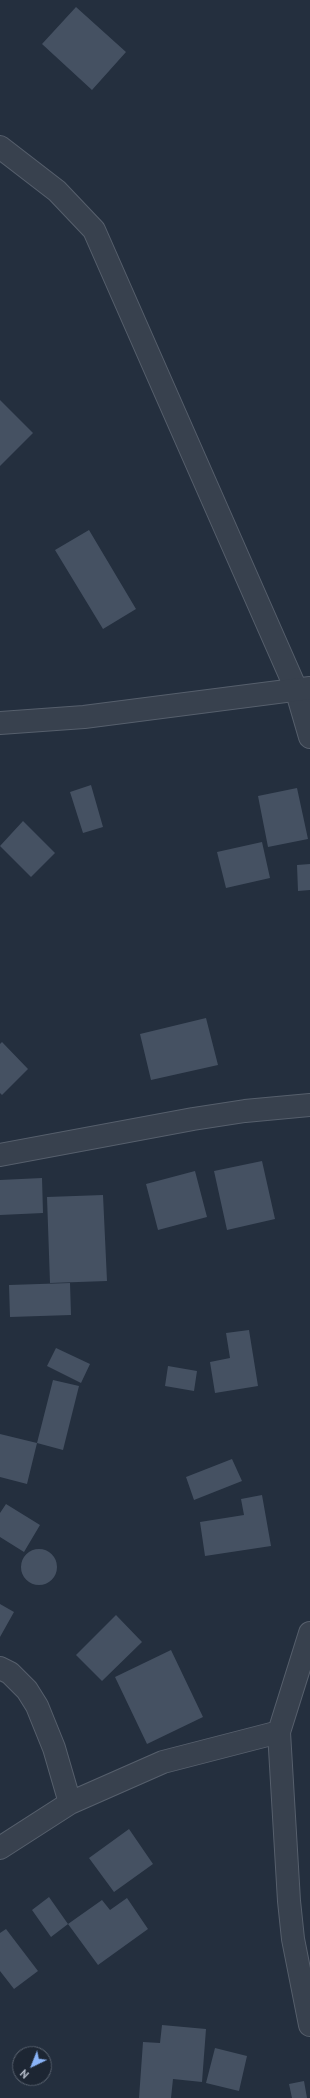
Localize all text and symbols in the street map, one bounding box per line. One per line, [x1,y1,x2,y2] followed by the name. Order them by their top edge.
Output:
[12,2046,52,2086] north arrow
[17,2066,32,2082] text: N

